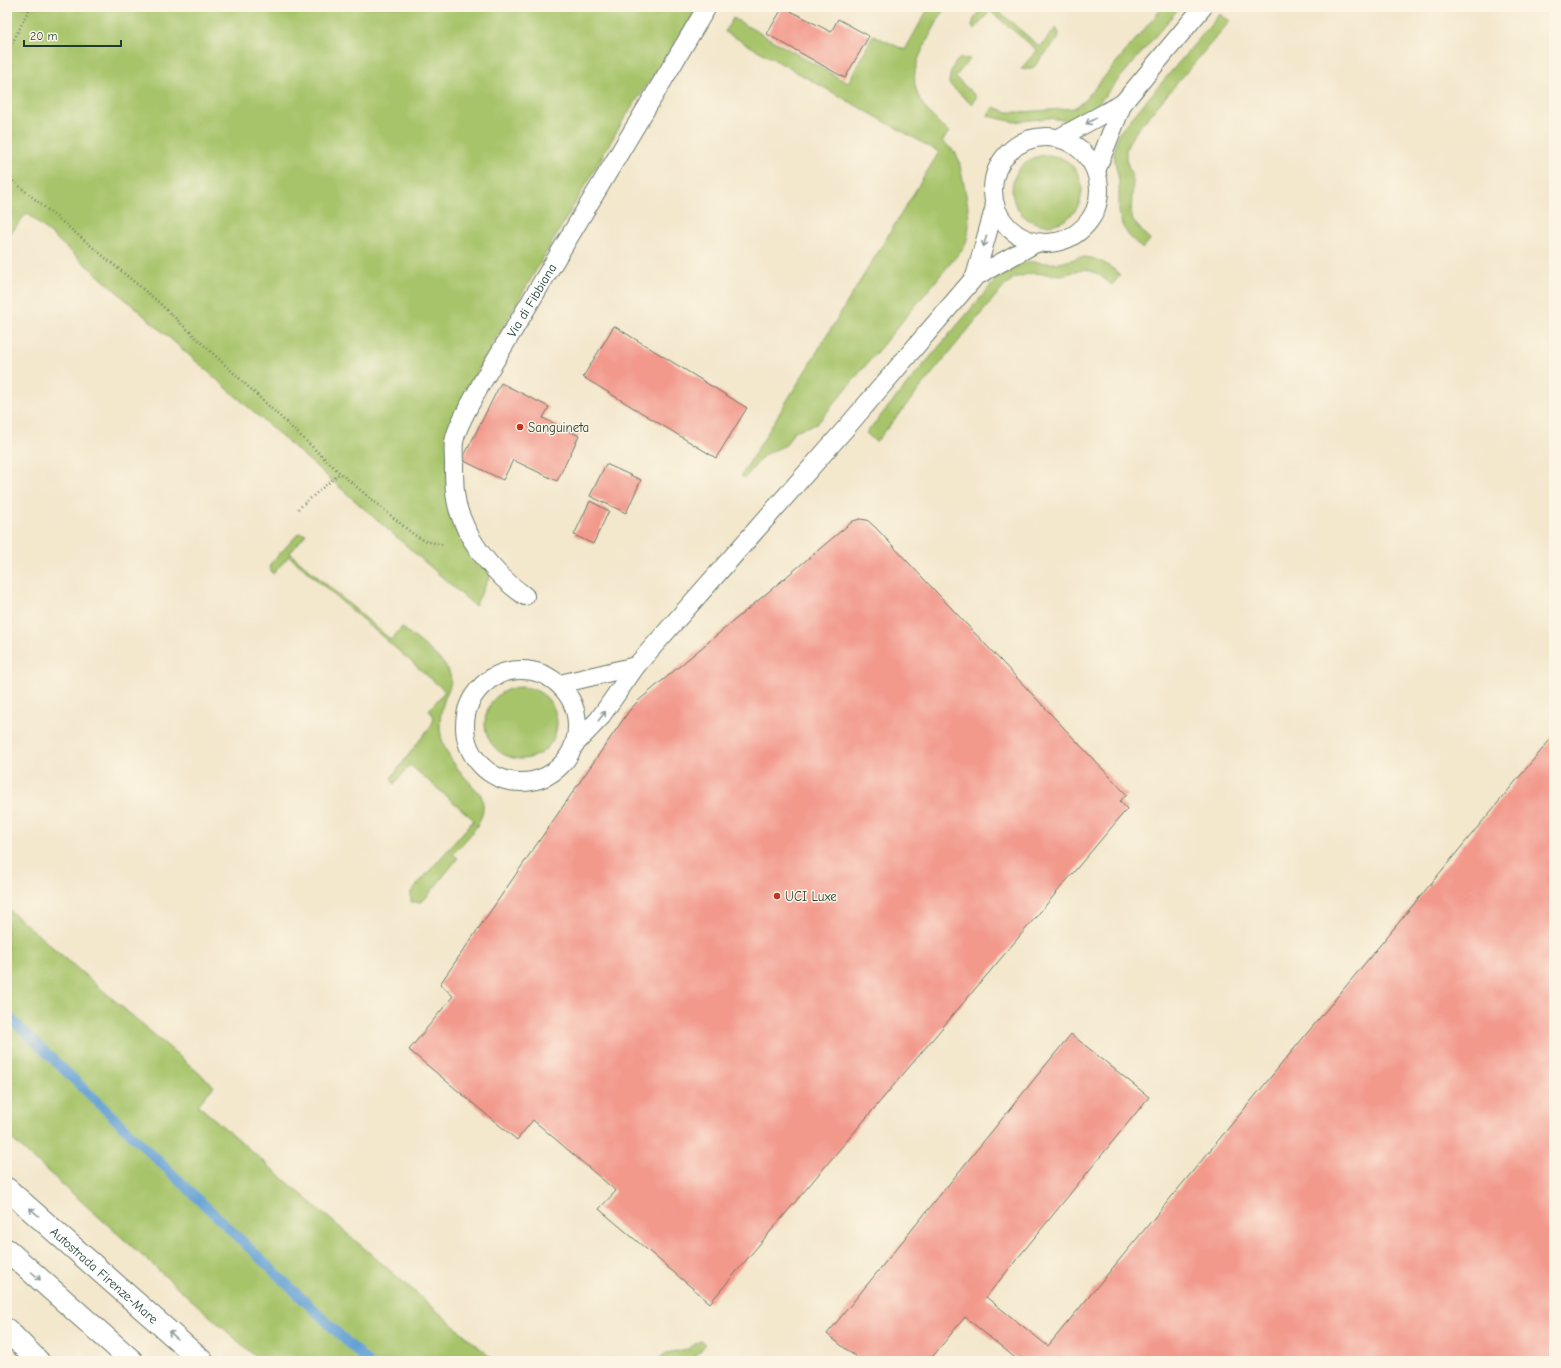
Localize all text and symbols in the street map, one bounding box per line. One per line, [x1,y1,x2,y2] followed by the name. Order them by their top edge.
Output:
[24,22,121,48] scale bar
[30,29,58,43] text: 20 m
[1085,117,1097,125] one-way arrow
[981,235,988,248] one-way arrow
[504,261,559,340] street label: Via di Fibbiana
[528,420,589,435] place label: Sanguineta
[515,422,525,432] marker: Sanguineta
[598,710,606,721] one-way arrow
[785,889,837,904] place label: UCI Luxe
[772,891,782,901] marker: UCI Luxe
[28,1208,39,1217] one-way arrow
[48,1224,162,1327] street label: Autostrada Firenze-Mare
[31,1271,41,1280] one-way arrow
[168,1331,178,1340] one-way arrow

